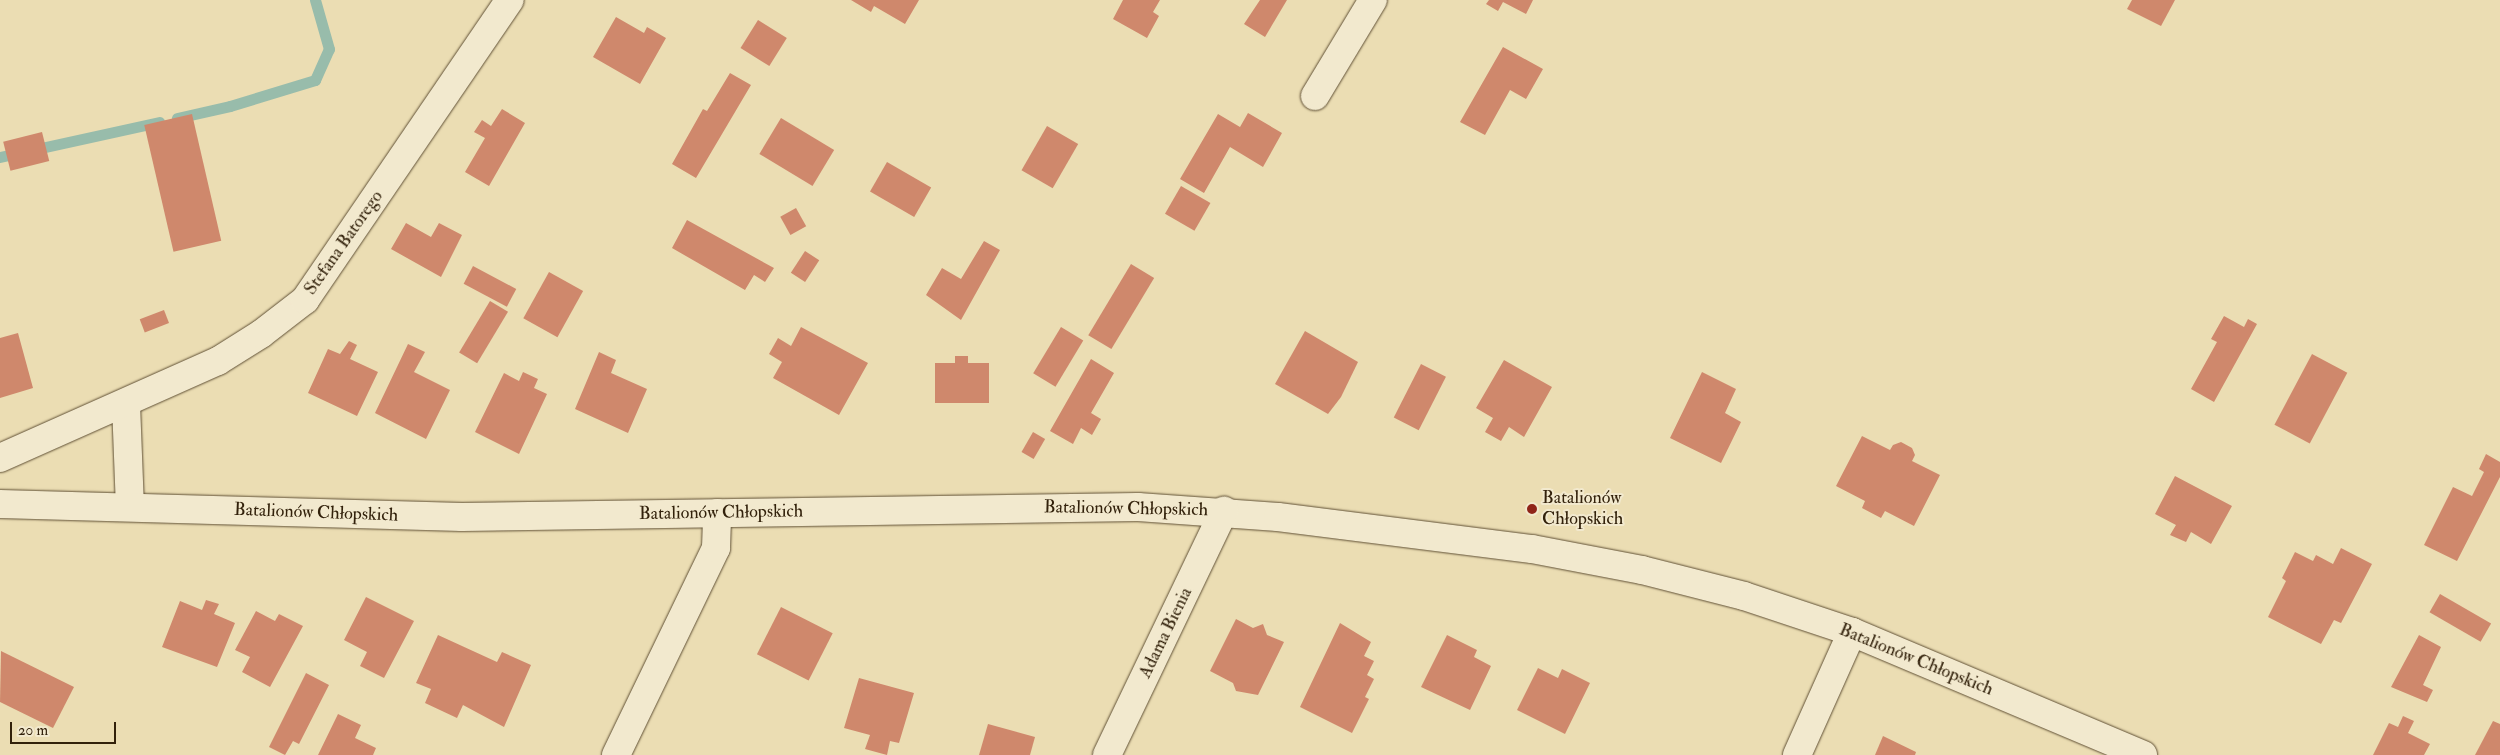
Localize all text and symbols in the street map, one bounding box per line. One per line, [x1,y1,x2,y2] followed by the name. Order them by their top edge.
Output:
[300,187,388,299] street label: Stefana Batorego
[1542,488,1623,530] place label: Batalionów Chłopskich
[1044,497,1208,521] street label: Batalionów Chłopskich
[234,499,398,527] street label: Batalionów Chłopskich
[639,501,803,525] street label: Batalionów Chłopskich
[1526,503,1538,515] marker: Batalionów Chłopskich
[1135,584,1197,682] street label: Adama Bienia
[1836,619,1996,701] street label: Batalionów Chłopskich
[12,712,119,744] scale bar
[18,721,48,740] text: 20 m

